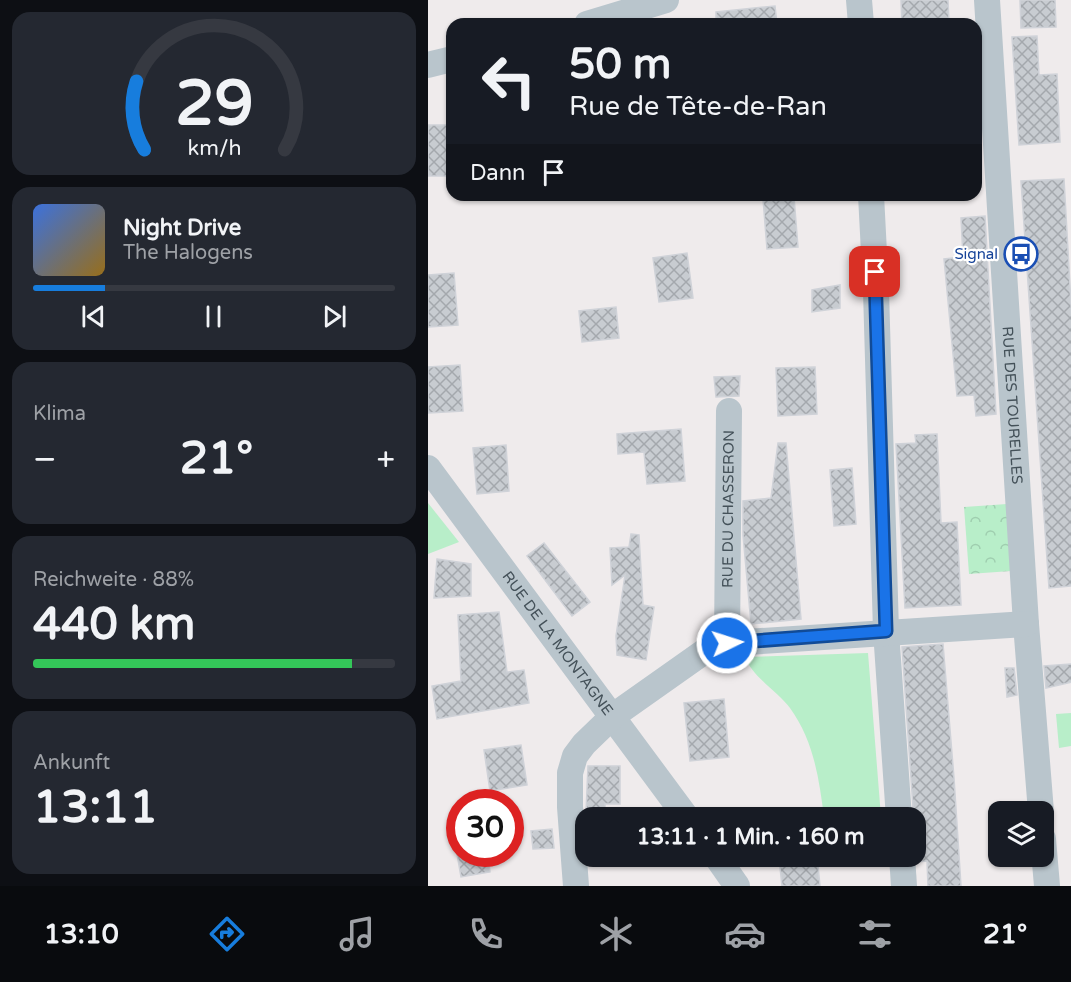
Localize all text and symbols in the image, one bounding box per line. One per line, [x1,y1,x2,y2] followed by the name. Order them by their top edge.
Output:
[569,39,671,90] text: 50 m
[470,42,548,120] icon: left
[175,68,253,143] text: 29
[569,90,827,123] text: Rue de Tête-de-Ran
[187,136,241,162] text: km/h
[537,156,570,189] icon: arrive
[470,160,525,186] text: Dann
[123,215,241,241] text: Night Drive
[1003,236,1039,272] bus stop icon: Signal
[123,241,253,265] text: The Halogens
[954,245,998,263] place label: Signal
[849,246,900,297] pin
[858,255,891,288] icon: arrive
[77,300,110,333] icon: previous
[197,300,230,333] icon: pause
[318,300,351,333] icon: next
[998,326,1026,485] street label: RUE DES TOURELLES
[33,402,86,426] text: Klima
[718,430,738,588] street label: RUE DU CHASSERON
[180,432,253,486] text: 21°
[33,440,57,479] text: −
[376,440,395,479] text: +
[33,568,194,592] text: Reichweite · 88%
[498,568,617,719] street label: RUE DE LA MONTAGNE
[33,598,195,652] text: 440 km
[695,611,759,675] position arrow
[33,751,110,775] text: Ankunft
[33,781,158,835] text: 13:11
[446,789,524,867] speed limit sign: 30
[988,801,1054,867] map controls
[988,801,1054,867] button: layers
[637,824,864,850] text: 13:11 · 1 Min. · 160 m
[206,913,248,955] icon: directions
[336,913,378,955] icon: music
[465,913,507,955] icon: phone
[595,913,637,955] icon: climate
[724,913,766,955] icon: car
[854,913,896,955] icon: filters
[44,918,119,951] text: 13:10
[983,918,1027,951] text: 21°

